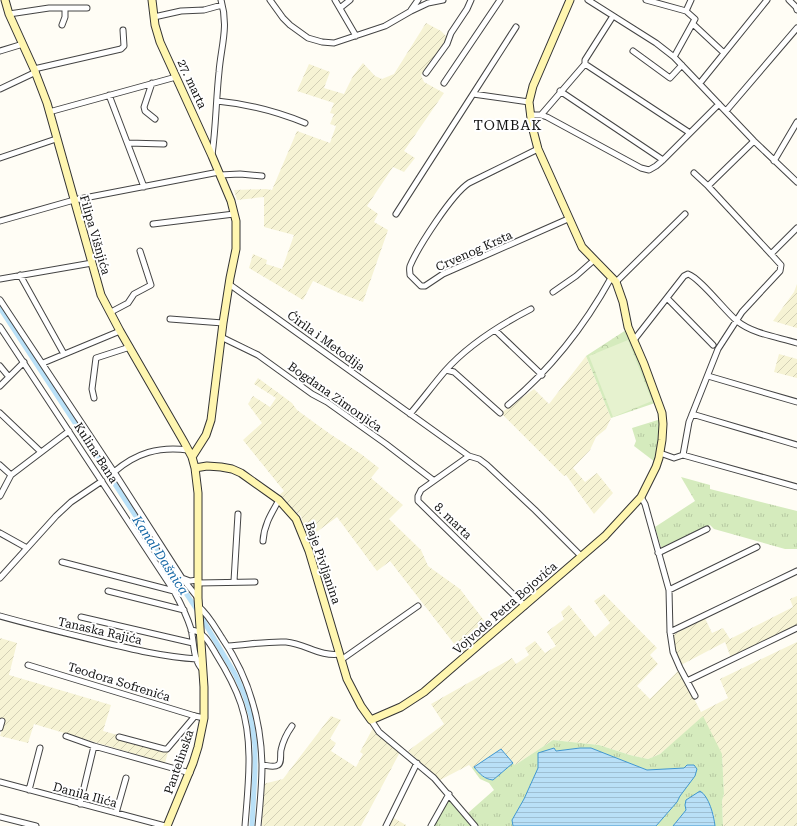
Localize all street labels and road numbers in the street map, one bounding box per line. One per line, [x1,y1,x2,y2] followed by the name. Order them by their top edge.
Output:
[174,57,210,111] street label: 27. marta
[77,194,113,277] street label: Filipa Višnjića
[434,228,515,274] street label: Crvenog Krsta
[284,308,368,374] street label: Ćirila i Metodija
[285,359,385,435] street label: Bogdana Zimonjića
[71,420,121,486] street label: Kulina Bana
[431,500,475,542] street label: 8. marta
[302,520,344,606] street label: Baje Pivljanina
[450,559,560,657] street label: Vojvode Petra Bojovića
[57,615,144,648] street label: Tanaska Rajića
[66,660,172,704] street label: Teodora Sofrenića
[161,728,197,796] street label: Pantelinska
[51,780,119,810] street label: Danila Ilića

